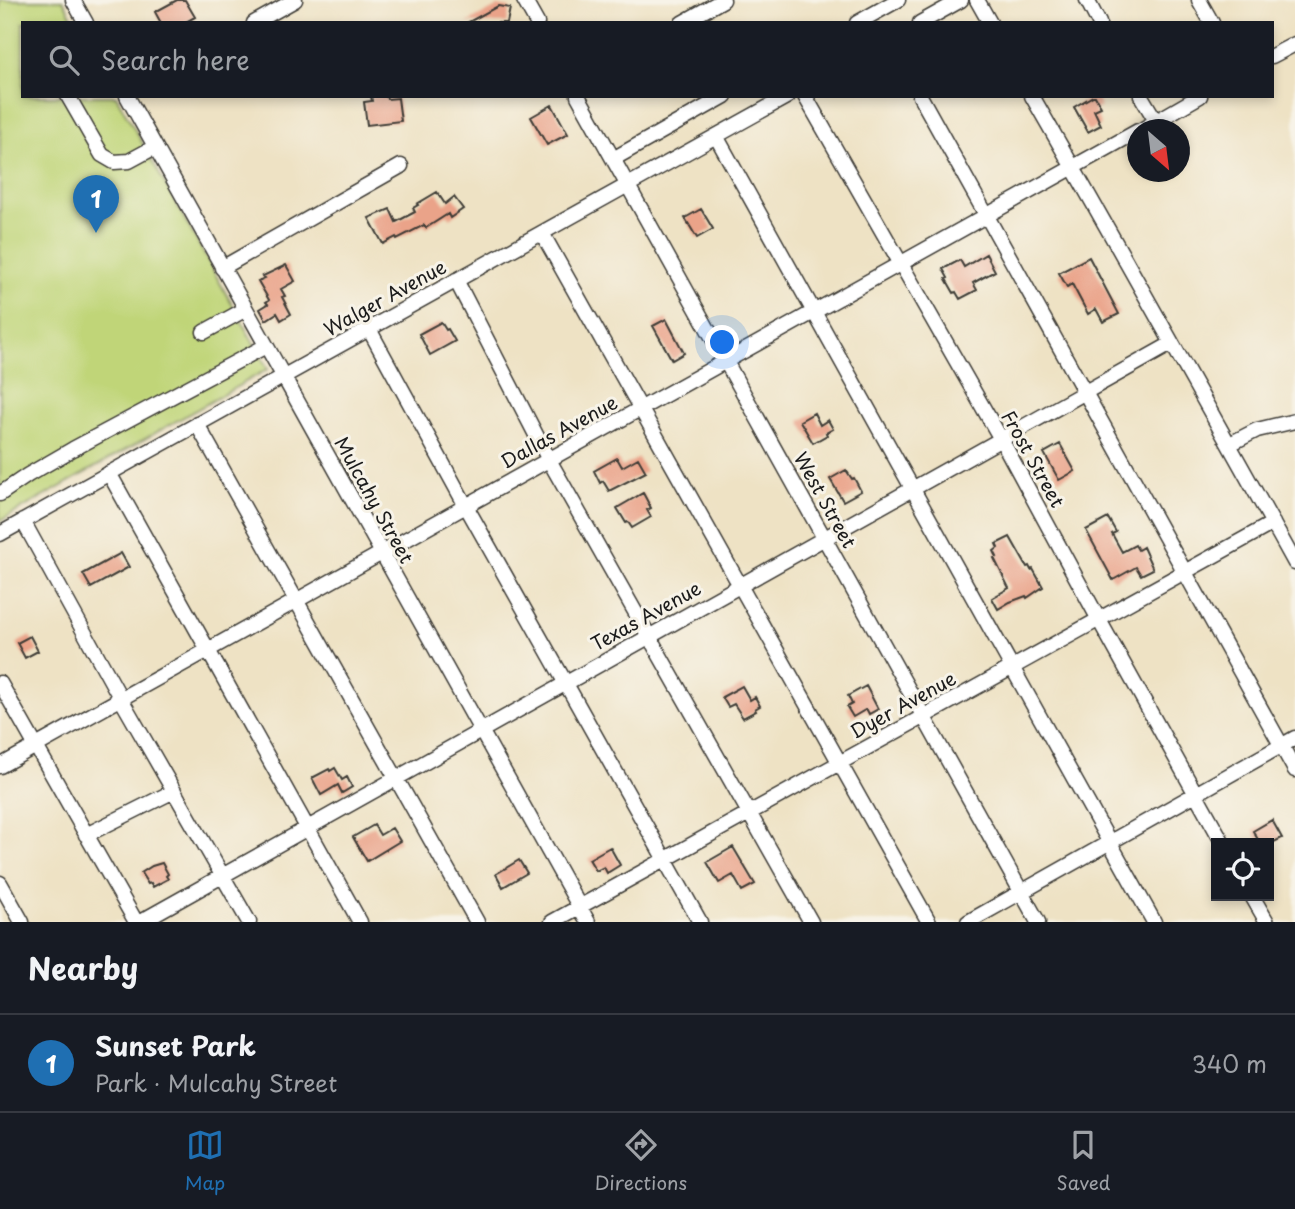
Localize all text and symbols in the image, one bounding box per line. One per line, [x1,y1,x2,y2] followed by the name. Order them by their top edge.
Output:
[21,21,1274,98] search box
[101,40,250,79] text: Search here
[45,41,83,79] icon: search
[1127,119,1190,182] north arrow
[73,175,119,233] pin: 1
[318,252,451,342] street label: Walger Avenue
[705,325,739,359] your location
[495,388,622,475] street label: Dallas Avenue
[996,405,1072,513] street label: Frost Street
[328,431,421,568] street label: Mulcahy Street
[788,446,864,553] street label: West Street
[585,573,706,657] street label: Texas Avenue
[845,664,960,745] street label: Dyer Avenue
[1211,838,1274,901] map controls
[1211,838,1274,901] button: locate
[28,945,138,990] text: Nearby
[95,1026,256,1065] text: Sunset Park
[46,1046,57,1081] text: 1
[1192,1046,1267,1081] text: 340 m
[95,1065,337,1100] text: Park · Mulcahy Street
[185,1126,225,1196] tab: Map
[595,1126,687,1196] tab: Directions
[1056,1126,1110,1196] tab: Saved

